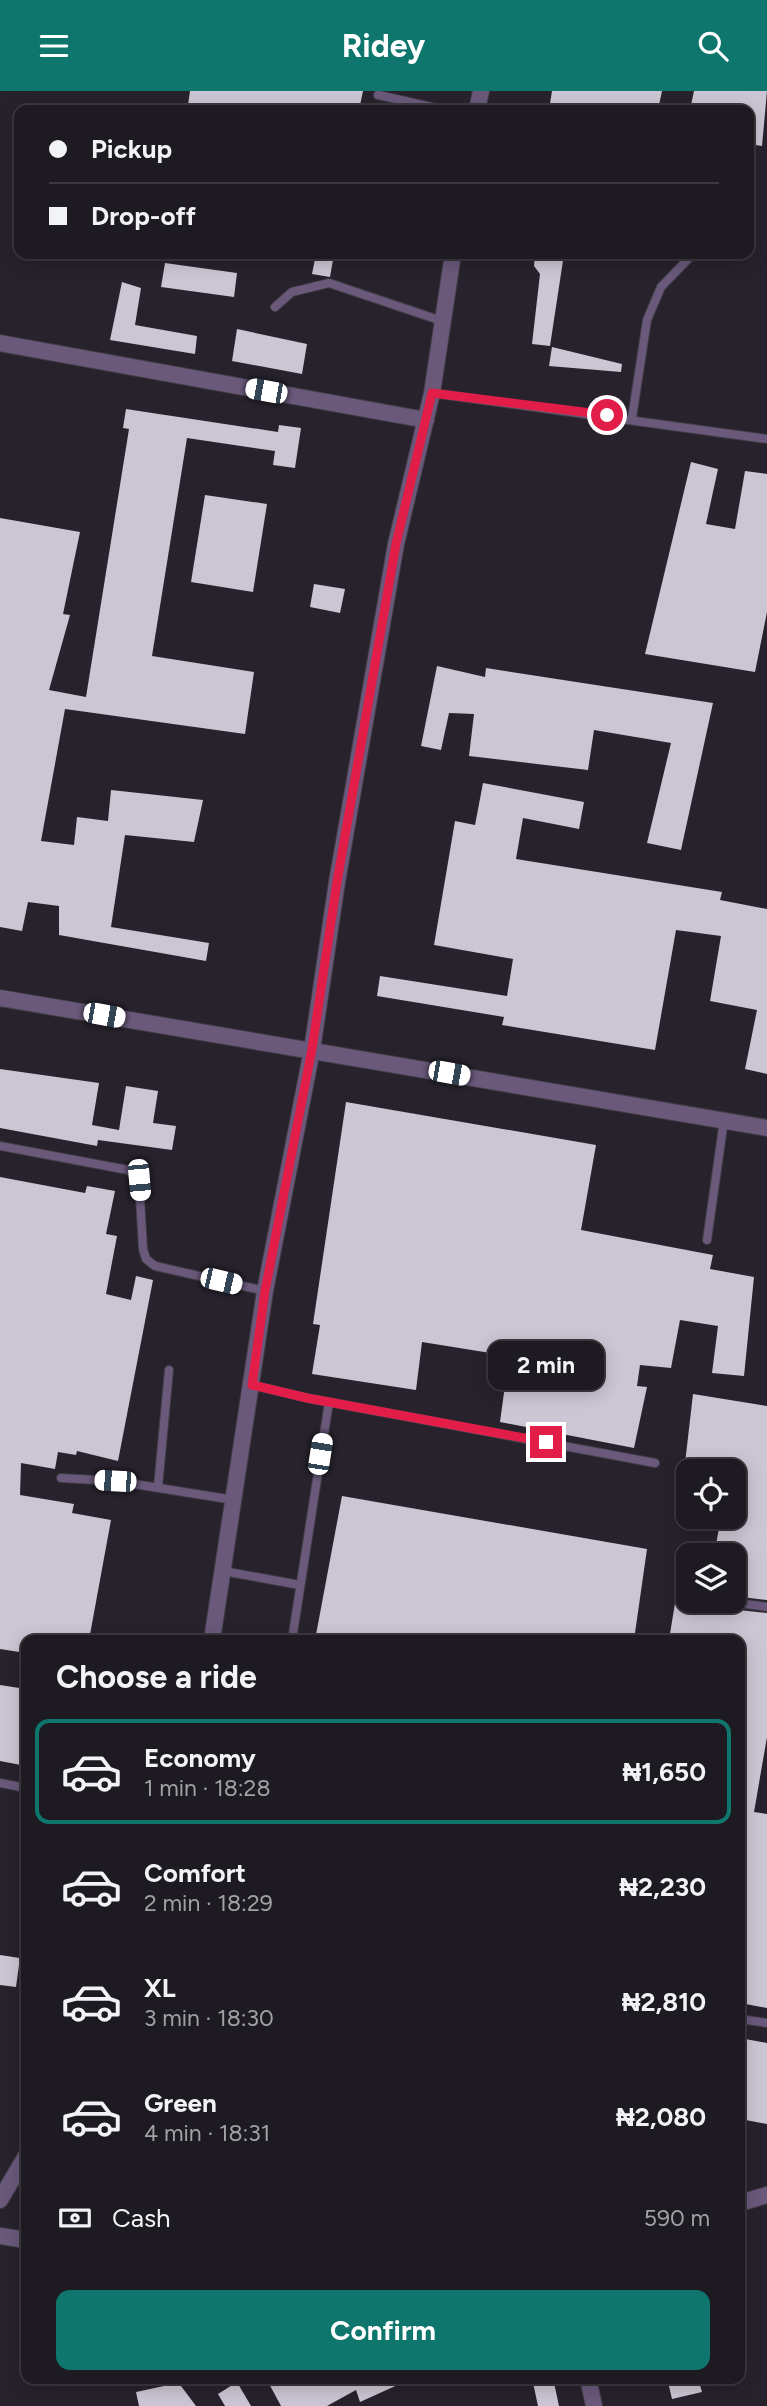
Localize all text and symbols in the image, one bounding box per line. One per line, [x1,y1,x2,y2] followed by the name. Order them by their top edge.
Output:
[35,27,73,65] icon: menu
[342,27,425,65] text: Ridey
[694,27,732,65] icon: search
[91,133,172,165] text: Pickup
[91,200,196,232] text: Drop-off
[244,377,289,405] car
[591,399,623,431] route start
[82,1001,127,1029] car
[427,1059,472,1087] car
[127,1158,152,1202] car
[199,1266,244,1296] car
[488,1341,604,1389] callout: 2 min
[517,1351,575,1379] text: 2 min
[530,1426,562,1458] route end
[307,1432,334,1476] car
[676,1459,746,1613] map controls
[676,1459,746,1529] button: locate
[94,1469,137,1493] car
[676,1543,746,1613] button: layers
[56,1658,257,1696] text: Choose a ride
[60,1740,123,1803] icon: car
[144,1742,256,1774] text: Economy
[623,1756,706,1788] text: ₦1,650
[144,1774,271,1802] text: 1 min · 18:28
[60,1855,123,1918] icon: car
[144,1857,246,1889] text: Comfort
[619,1871,706,1903] text: ₦2,230
[144,1889,273,1917] text: 2 min · 18:29
[60,1970,123,2033] icon: car
[144,1972,176,2004] text: XL
[622,1986,706,2018] text: ₦2,810
[144,2004,274,2032] text: 3 min · 18:30
[60,2085,123,2148] icon: car
[144,2087,217,2119] text: Green
[616,2101,706,2133] text: ₦2,080
[144,2119,270,2147] text: 4 min · 18:31
[56,2199,94,2237] icon: cash
[112,2202,171,2234] text: Cash
[644,2204,710,2232] text: 590 m
[56,2290,710,2370] button: Confirm

